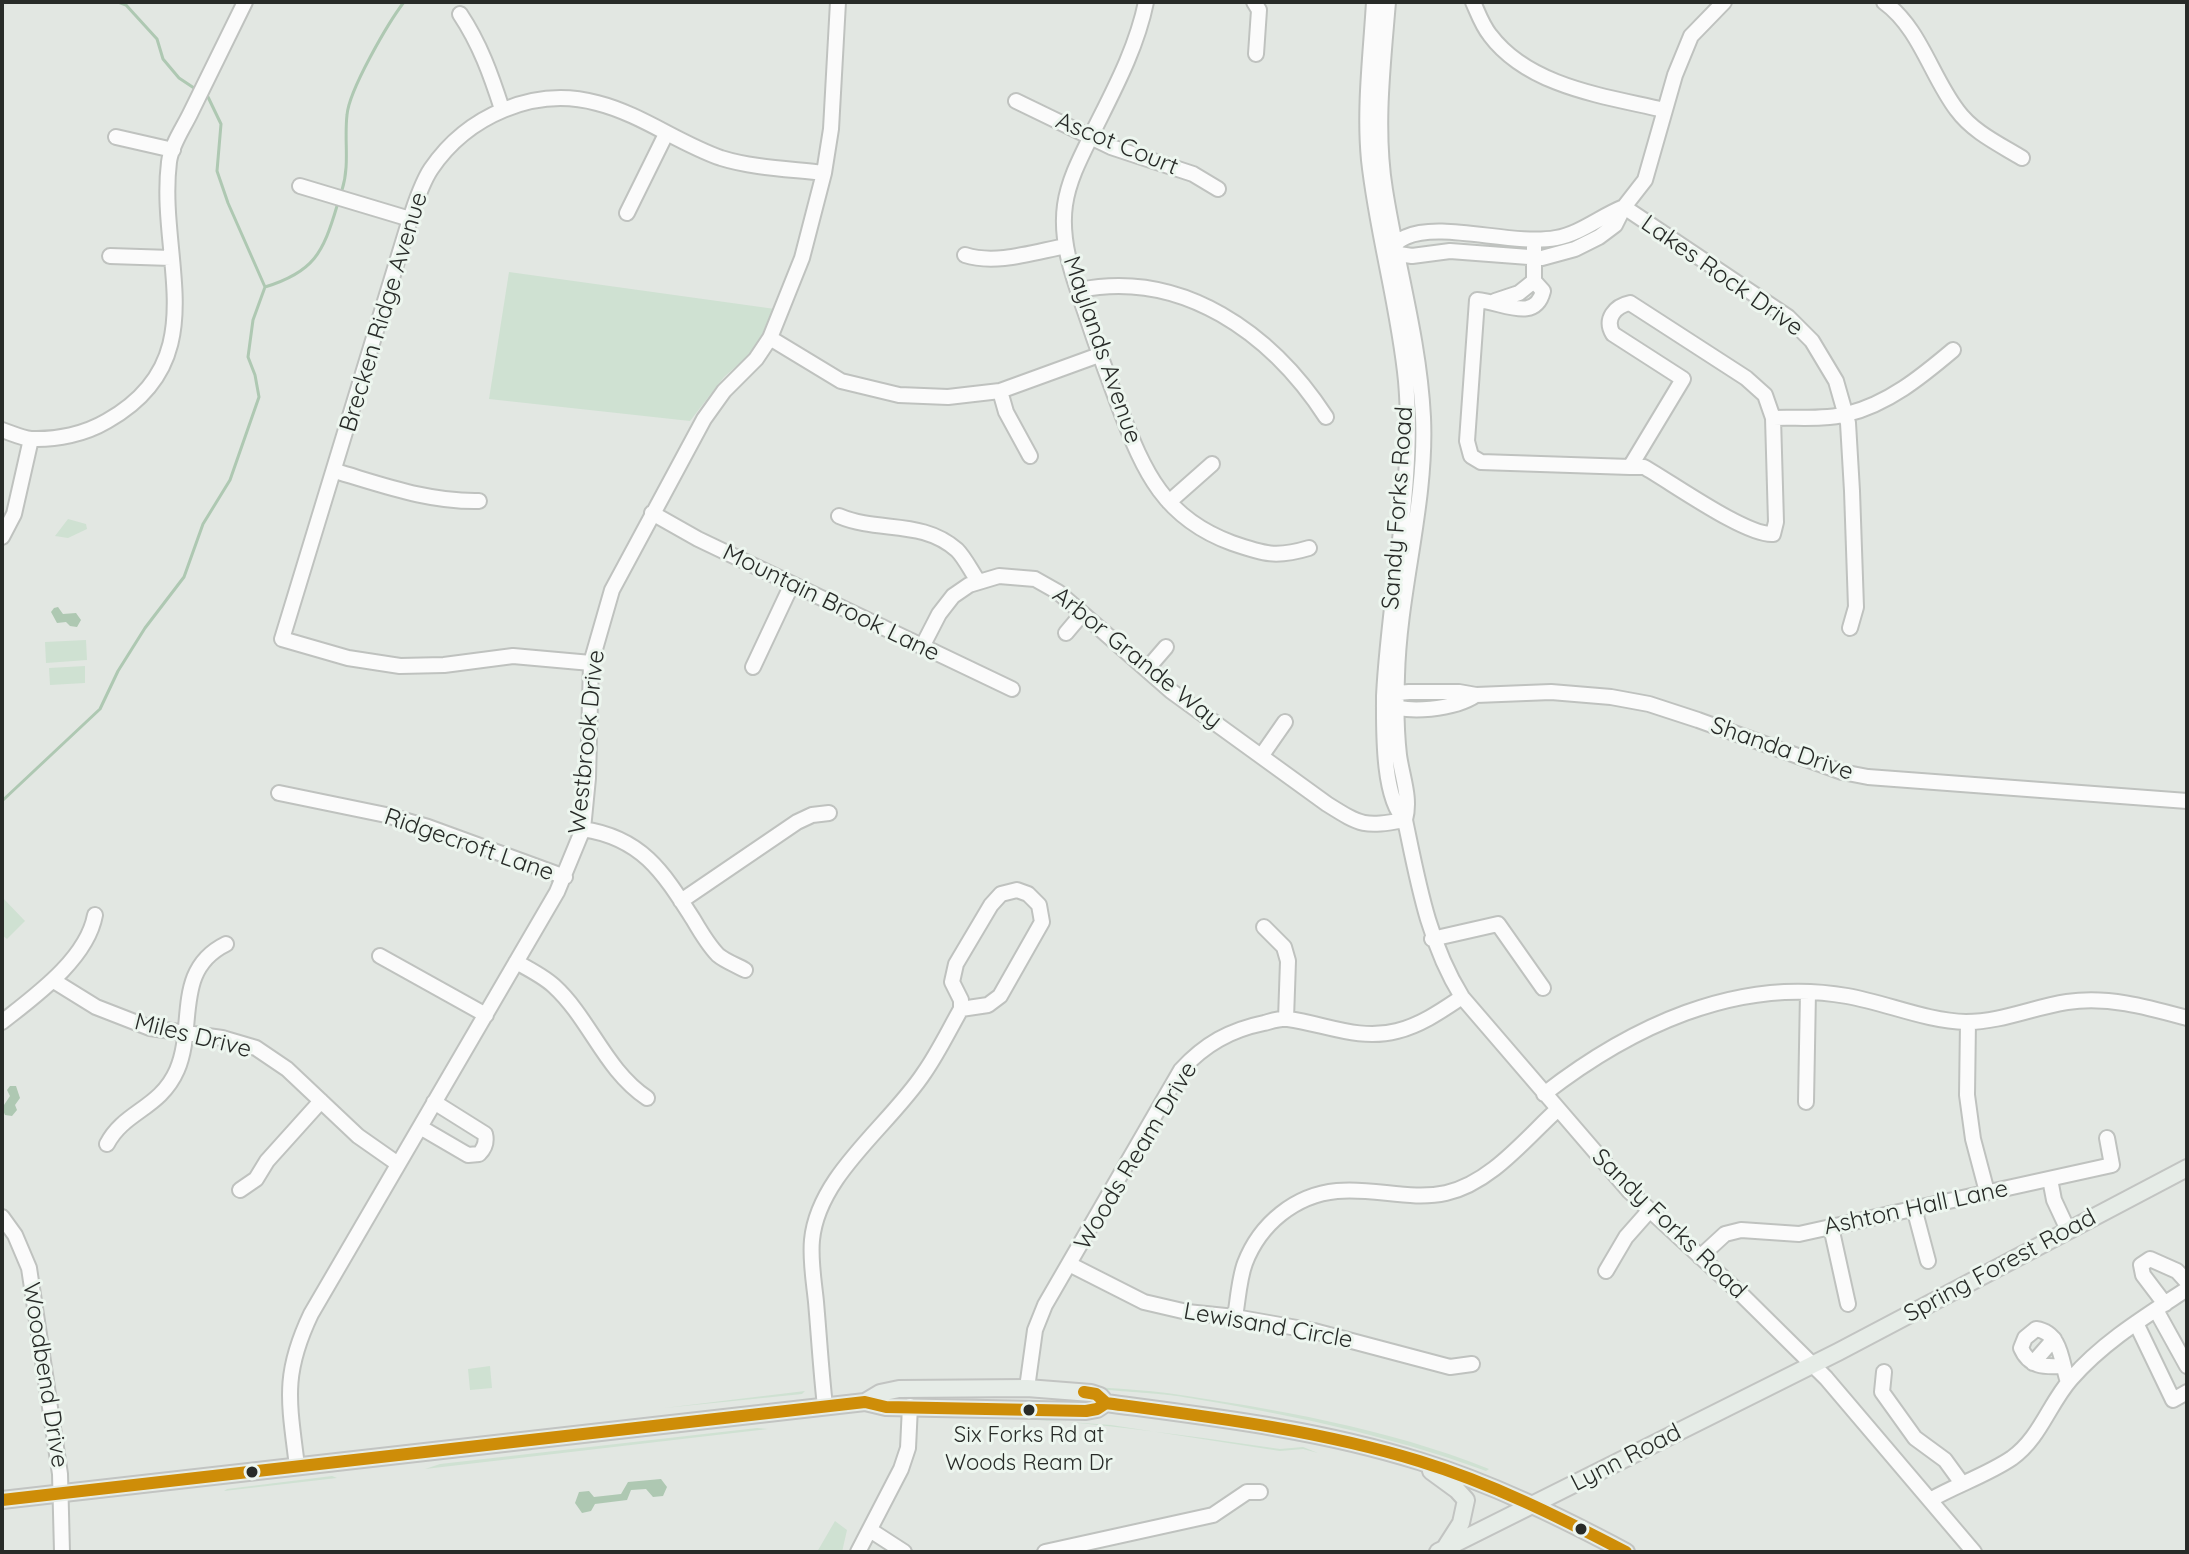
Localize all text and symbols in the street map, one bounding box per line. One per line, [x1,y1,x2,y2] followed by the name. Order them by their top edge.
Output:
[1052,106,1182,182] street label: Ascot Court
[334,189,434,435] street label: Brecken Ridge Avenue
[1635,209,1809,343] street label: Lakes Rock Drive
[1056,252,1148,448] street label: Maylands Avenue
[1377,405,1419,611] street label: Sandy Forks Road
[718,538,944,668] street label: Mountain Brook Lane
[1047,581,1227,735] street label: Arbor Grande Way
[563,648,611,836] street label: Westbrook Drive
[1707,711,1857,787] street label: Shanda Drive
[380,802,558,888] street label: Ridgecroft Lane
[132,1008,254,1064] street label: Miles Drive
[1068,1057,1204,1255] street label: Woods Ream Drive
[1586,1143,1752,1305] street label: Sandy Forks Road
[1821,1174,2011,1242] street label: Ashton Hall Lane
[1899,1203,2101,1329] street label: Spring Forest Road
[16,1280,74,1470] street label: Woodbend Drive
[1181,1297,1355,1355] street label: Lewisand Circle
[1021,1402,1037,1418] marker: Six Forks Rd at Woods Ream Dr
[1566,1418,1686,1498] street label: Lynn Road
[945,1422,1113,1474] place label: Six Forks Rd at Woods Ream Dr
[244,1464,260,1480] unlabelled marker
[1573,1521,1589,1537] unlabelled marker

